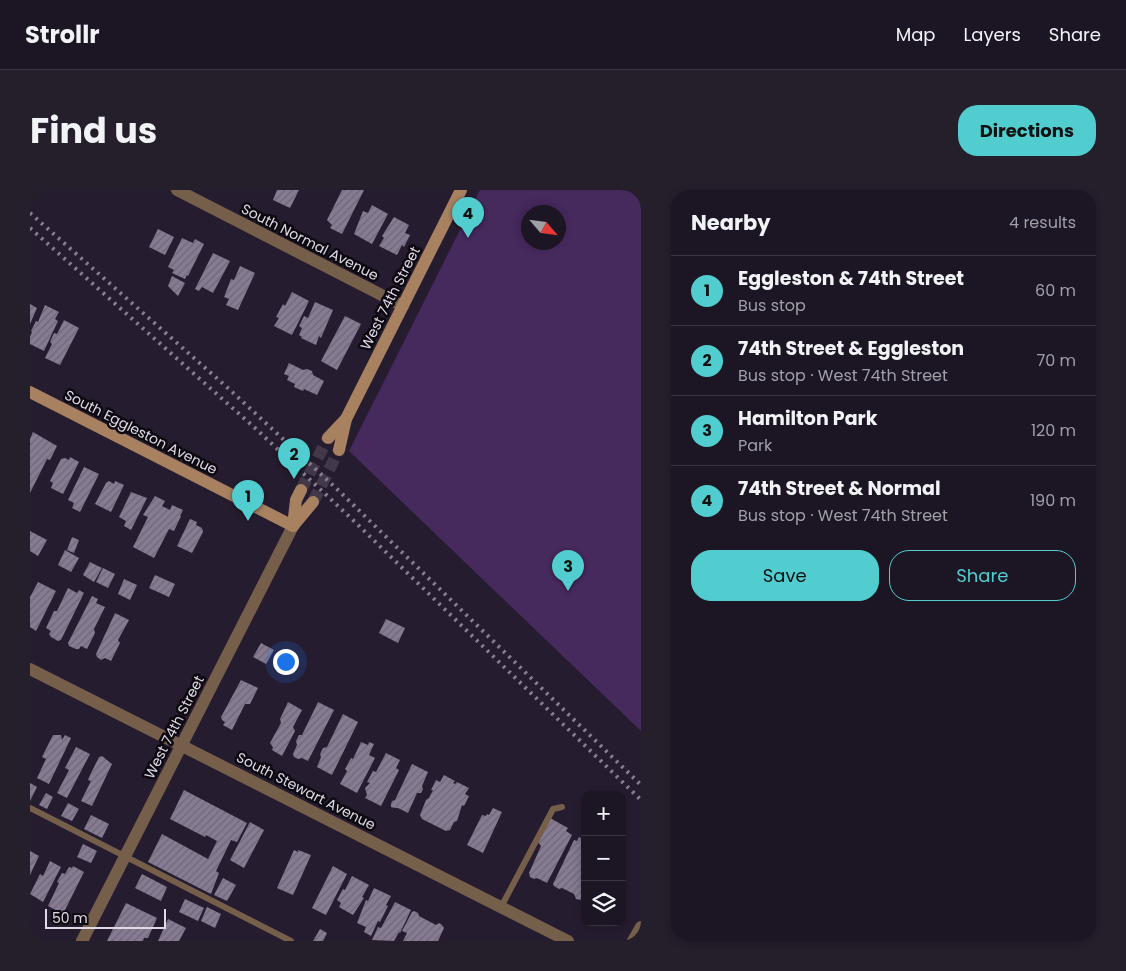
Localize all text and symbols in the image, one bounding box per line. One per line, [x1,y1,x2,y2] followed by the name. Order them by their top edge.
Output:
[25,18,100,51] text: Strollr
[896,22,936,47] text: Map
[964,22,1021,47] text: Layers
[1049,22,1101,47] text: Share
[958,105,1096,156] button: Directions
[30,106,157,155] text: Find us
[452,197,484,238] pin: 4
[238,199,382,285] street label: South Normal Avenue
[521,205,566,250] north arrow
[691,208,771,237] text: Nearby
[1009,211,1076,234] text: 4 results
[355,243,425,353] street label: West 74th Street
[738,265,964,292] text: Eggleston & 74th Street
[704,279,710,302] text: 1
[1035,279,1076,302] text: 60 m
[738,294,806,317] text: Bus stop
[738,335,964,362] text: 74th Street & Eggleston
[702,349,712,372] text: 2
[1036,349,1076,372] text: 70 m
[738,364,948,387] text: Bus stop · West 74th Street
[61,385,221,479] street label: South Eggleston Avenue
[738,405,877,432] text: Hamilton Park
[702,419,712,442] text: 3
[1031,419,1076,442] text: 120 m
[738,434,772,457] text: Park
[278,438,310,479] pin: 2
[738,475,941,502] text: 74th Street & Normal
[232,480,264,521] pin: 1
[702,489,712,512] text: 4
[1030,489,1076,512] text: 190 m
[738,504,948,527] text: Bus stop · West 74th Street
[552,550,584,591] pin: 3
[691,550,879,601] button: Save
[889,550,1076,601] button: Share
[273,649,299,675] your location
[139,672,209,782] street label: West 74th Street
[233,747,379,835] street label: South Stewart Avenue
[581,791,626,926] map controls
[581,791,626,836] button: +
[581,836,626,881] button: −
[581,881,626,926] button: layers
[45,906,166,929] scale bar
[52,908,88,928] text: 50 m

